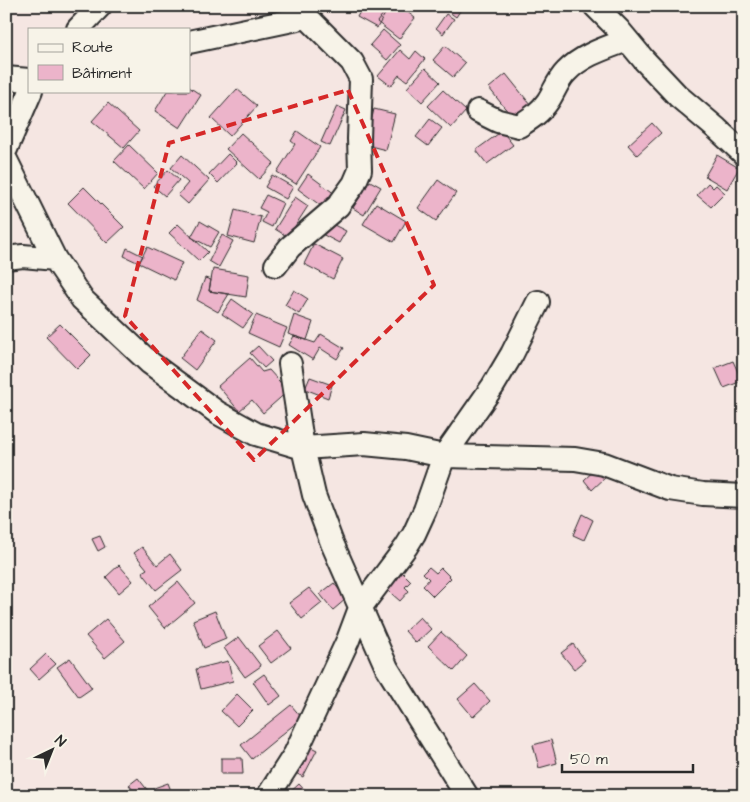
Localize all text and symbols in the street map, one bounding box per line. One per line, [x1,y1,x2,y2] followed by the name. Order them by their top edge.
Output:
[28,28,190,92] legend
[72,37,113,58] text: Route
[72,63,132,84] text: Bâtiment
[28,724,78,774] north arrow
[50,731,70,752] text: N
[562,742,694,774] scale bar
[570,749,608,770] text: 50 m

